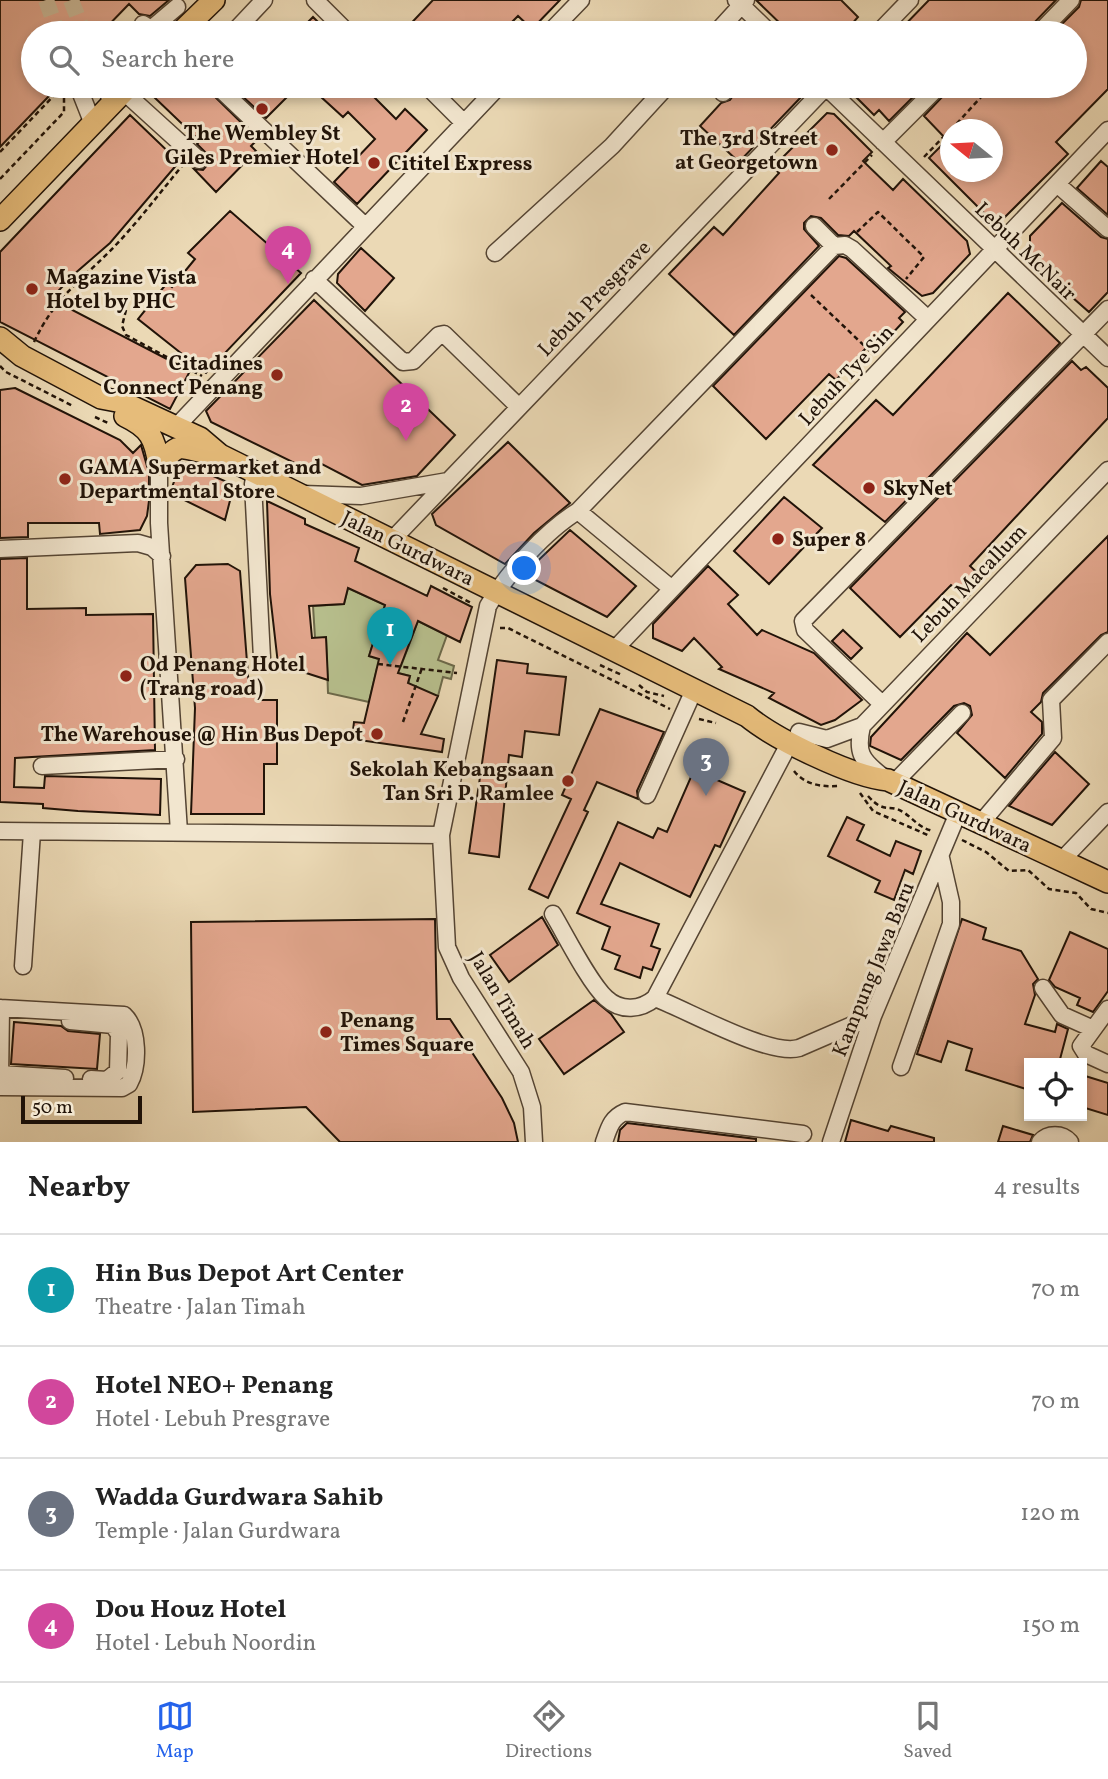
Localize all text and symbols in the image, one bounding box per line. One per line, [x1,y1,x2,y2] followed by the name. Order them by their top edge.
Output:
[21,21,1087,98] search box
[45,41,83,79] icon: search
[101,42,234,78] text: Search here
[254,101,270,117] marker: The Wembley St Giles Premier Hotel
[940,119,1003,182] north arrow
[165,120,359,173] place label: The Wembley St Giles Premier Hotel
[675,125,818,178] place label: The 3rd Street at Georgetown
[824,142,840,158] marker: The 3rd Street at Georgetown
[388,150,532,179] place label: Cititel Express
[366,155,382,171] marker: Cititel Express
[968,196,1082,308] street label: Lebuh McNair
[265,226,311,284] pin: 4
[532,234,658,364] street label: Lebuh Presgrave
[46,264,197,317] place label: Magazine Vista Hotel by PHC
[24,281,40,297] marker: Magazine Vista Hotel by PHC
[793,319,901,433] street label: Lebuh Tye Sin
[103,350,263,403] place label: Citadines Connect Penang
[269,367,285,383] marker: Citadines Connect Penang
[383,383,429,441] pin: 2
[79,454,321,507] place label: GAMA Supermarket and Departmental Store
[57,471,73,487] marker: GAMA Supermarket and Departmental Store
[883,475,953,504] place label: SkyNet
[861,480,877,496] marker: SkyNet
[336,505,479,594] street label: Jalan Gurdwara
[906,518,1034,650] street label: Lebuh Macallum
[792,526,866,555] place label: Super 8
[770,531,786,547] marker: Super 8
[507,551,541,585] your location
[367,607,413,665] pin: 1
[140,651,305,704] place label: Od Penang Hotel (Trang road)
[118,668,134,684] marker: Od Penang Hotel (Trang road)
[40,721,363,750] place label: The Warehouse @ Hin Bus Depot
[369,726,385,742] marker: The Warehouse @ Hin Bus Depot
[683,738,729,796] pin: 3
[350,756,554,809] place label: Sekolah Kebangsaan Tan Sri P. Ramlee
[560,773,576,789] marker: Sekolah Kebangsaan Tan Sri P. Ramlee
[893,774,1036,861] street label: Jalan Gurdwara
[826,878,923,1061] street label: Kampung Jawa Baru
[461,946,542,1055] street label: Jalan Timah
[340,1007,474,1060] place label: Penang Times Square
[318,1024,334,1040] marker: Penang Times Square
[1024,1058,1087,1121] map controls
[1024,1058,1087,1121] button: locate
[21,1093,142,1125] scale bar
[32,1095,73,1121] text: 50 m
[28,1167,130,1209] text: Nearby
[994,1172,1080,1204] text: 4 results
[95,1256,404,1292] text: Hin Bus Depot Art Center
[46,1274,56,1306] text: 1
[1031,1274,1080,1306] text: 70 m
[95,1292,306,1324] text: Theatre · Jalan Timah
[95,1368,333,1404] text: Hotel NEO+ Penang
[45,1386,57,1418] text: 2
[1031,1386,1080,1418] text: 70 m
[95,1404,330,1436] text: Hotel · Lebuh Presgrave
[95,1480,383,1516] text: Wadda Gurdwara Sahib
[45,1498,57,1530] text: 3
[1020,1498,1080,1530] text: 120 m
[95,1516,341,1548] text: Temple · Jalan Gurdwara
[95,1592,286,1628] text: Dou Houz Hotel
[44,1610,58,1642] text: 4
[1022,1610,1080,1642] text: 150 m
[95,1628,316,1660] text: Hotel · Lebuh Noordin
[156,1697,194,1765] tab: Map
[505,1697,592,1765] tab: Directions
[903,1697,952,1765] tab: Saved

